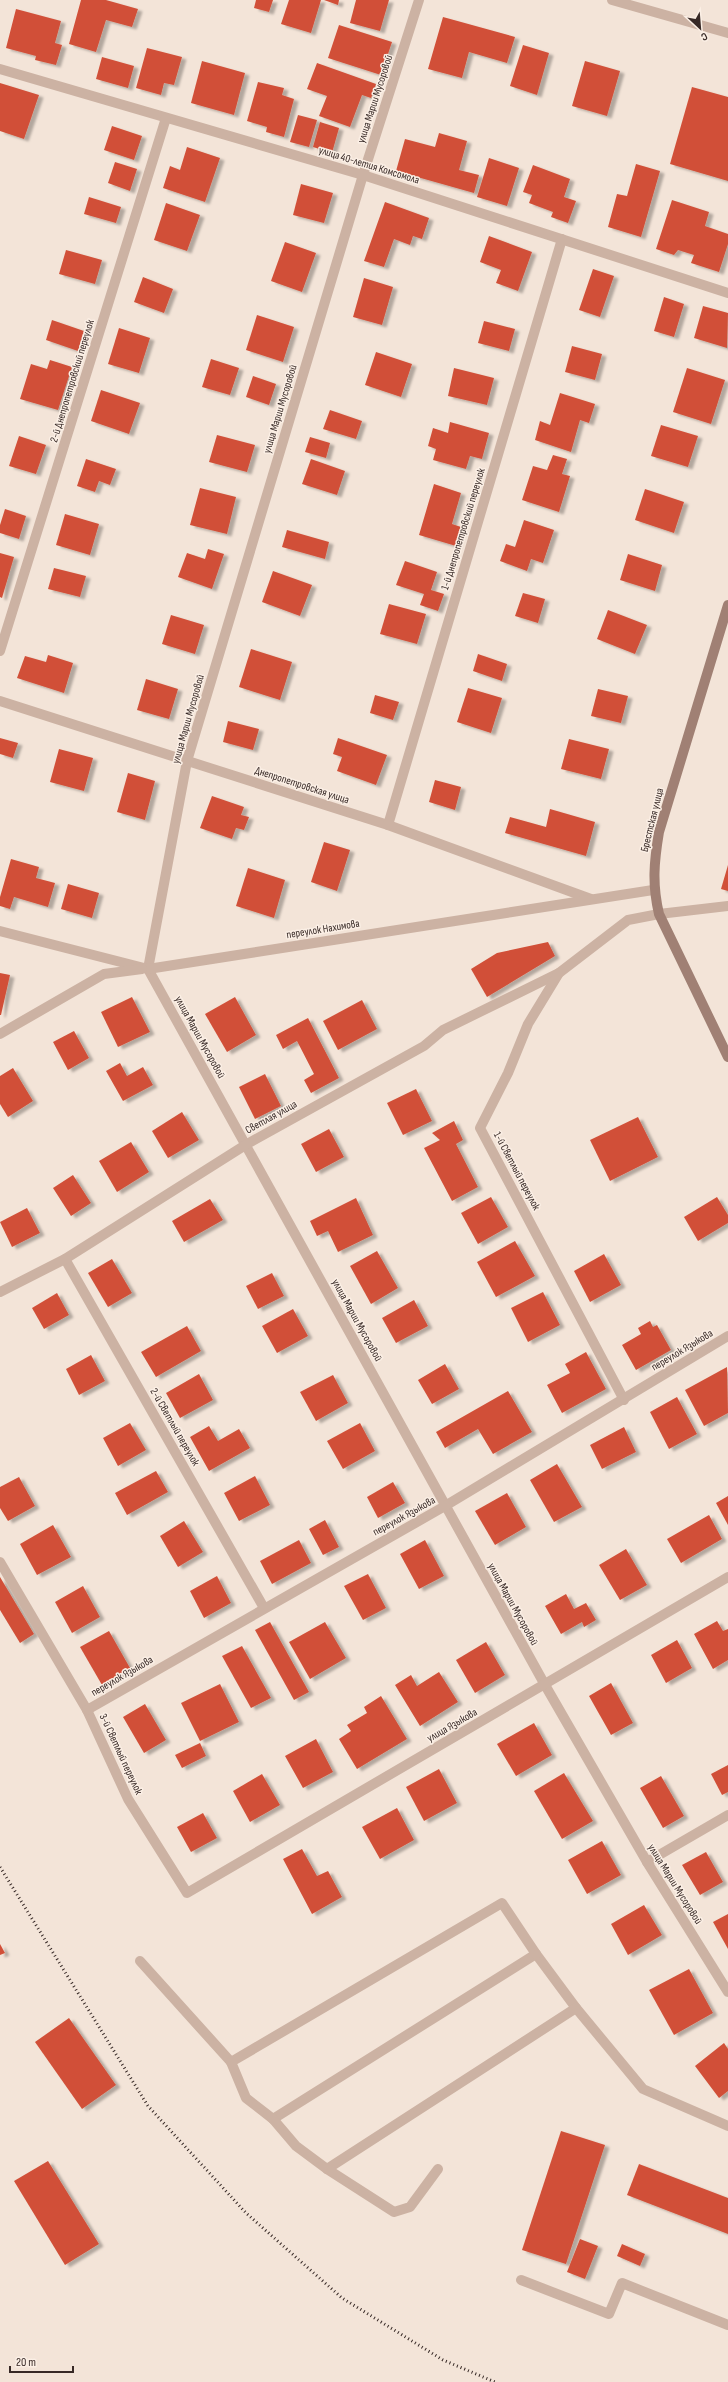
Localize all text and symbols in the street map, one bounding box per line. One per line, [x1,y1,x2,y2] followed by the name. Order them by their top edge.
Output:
[680,8,720,48] north arrow
[698,29,710,44] text: С
[355,53,396,145] street label: улица Марии Мусоровой
[317,143,421,187] street label: улица 40-летия Комсомола
[47,317,97,444] street label: 2-й Днепропетровский переулок
[260,363,300,455] street label: улица Марии Мусоровой
[438,466,488,591] street label: 1-й Днепропетровский переулок
[169,673,207,765] street label: улица Марии Мусоровой
[253,764,351,806] street label: Днепропетровская улица
[638,787,666,853] street label: Брестская улица
[285,917,361,941] street label: переулок Нахимова
[172,994,228,1081] street label: улица Марии Мусоровой
[243,1097,299,1137] street label: Светлая улица
[491,1130,544,1213] street label: 1-й Светлый переулок
[329,1277,385,1364] street label: улица Марии Мусоровой
[649,1327,715,1373] street label: переулок Языкова
[147,1386,203,1469] street label: 2-й Светлый переулок
[371,1494,437,1538] street label: переулок Языкова
[485,1561,541,1648] street label: улица Марии Мусоровой
[89,1653,155,1699] street label: переулок Языкова
[425,1705,479,1745] street label: улица Языкова
[97,1712,146,1797] street label: 3-й Светлый переулок
[645,1842,705,1927] street label: улица Марии Мусоровой
[10,2348,73,2374] scale bar
[16,2355,36,2370] text: 20 m

